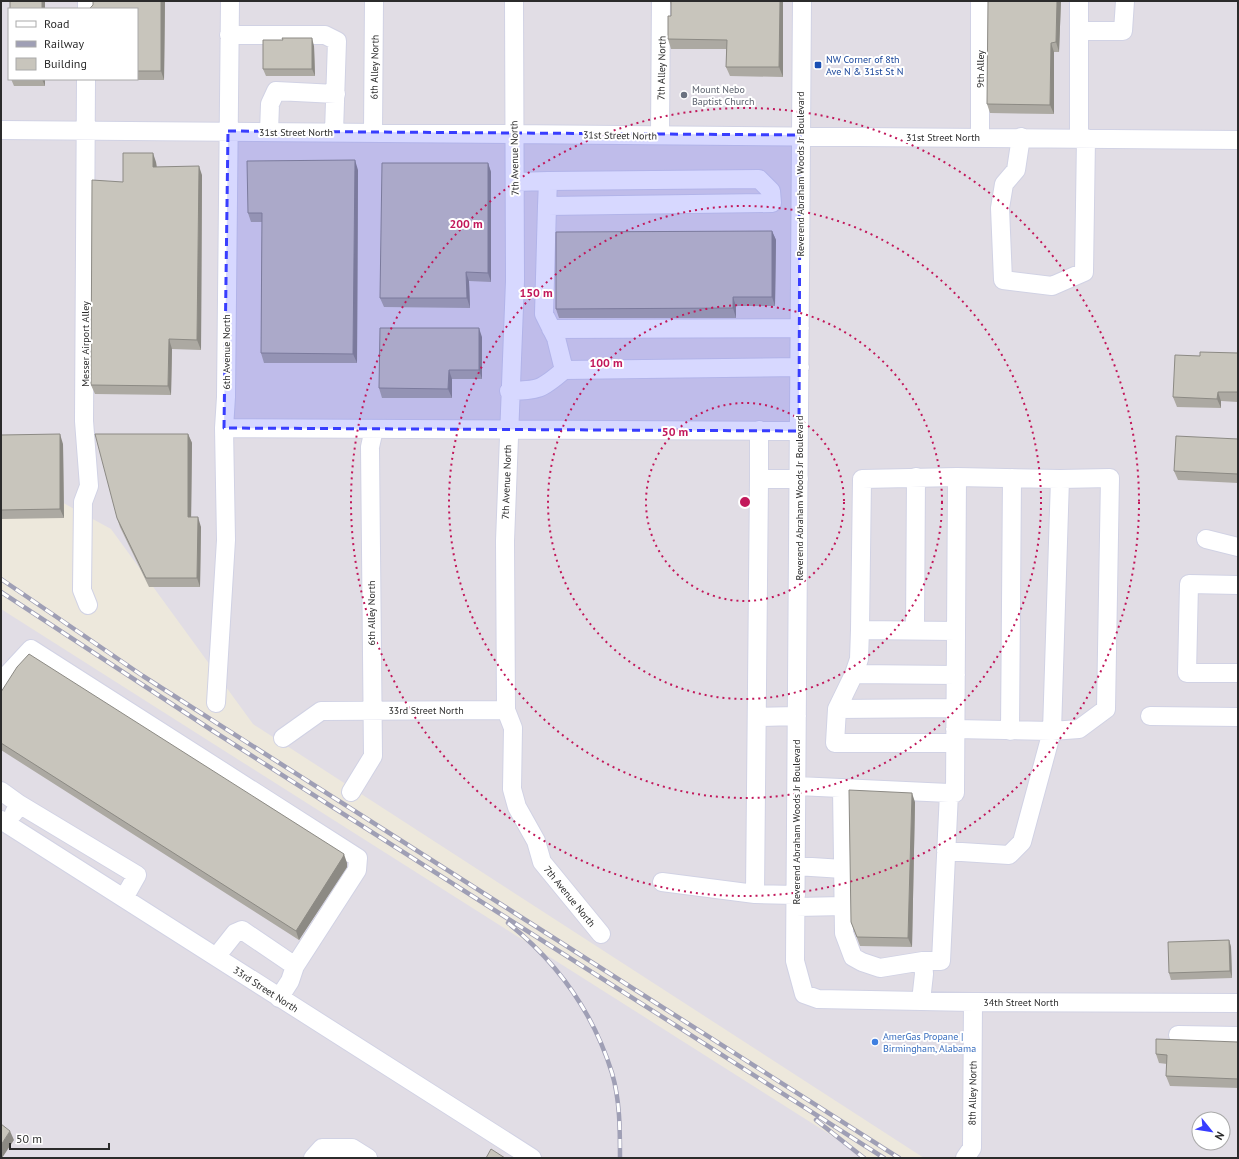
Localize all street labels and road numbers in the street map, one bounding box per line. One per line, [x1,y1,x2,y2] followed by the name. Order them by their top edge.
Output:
[367,34,382,100] street label: 6th Alley North
[654,36,669,100] street label: 7th Alley North
[974,50,987,88] street label: 9th Alley
[794,91,807,257] street label: Reverend Abraham Woods Jr Boulevard
[507,120,522,196] street label: 7th Avenue North
[259,126,333,139] street label: 31st Street North
[583,128,657,143] street label: 31st Street North
[906,131,980,144] street label: 31st Street North
[79,301,92,387] street label: Messer Airport Alley
[220,314,233,390] street label: 6th Avenue North
[793,415,806,581] street label: Reverend Abraham Woods Jr Boulevard
[499,444,514,520] street label: 7th Avenue North
[365,581,378,645] street label: 6th Alley North
[388,704,464,717] street label: 33rd Street North
[790,739,803,905] street label: Reverend Abraham Woods Jr Boulevard
[541,863,598,930] street label: 7th Avenue North
[231,963,301,1015] street label: 33rd Street North
[983,996,1059,1009] street label: 34th Street North
[965,1060,980,1126] street label: 8th Alley North

